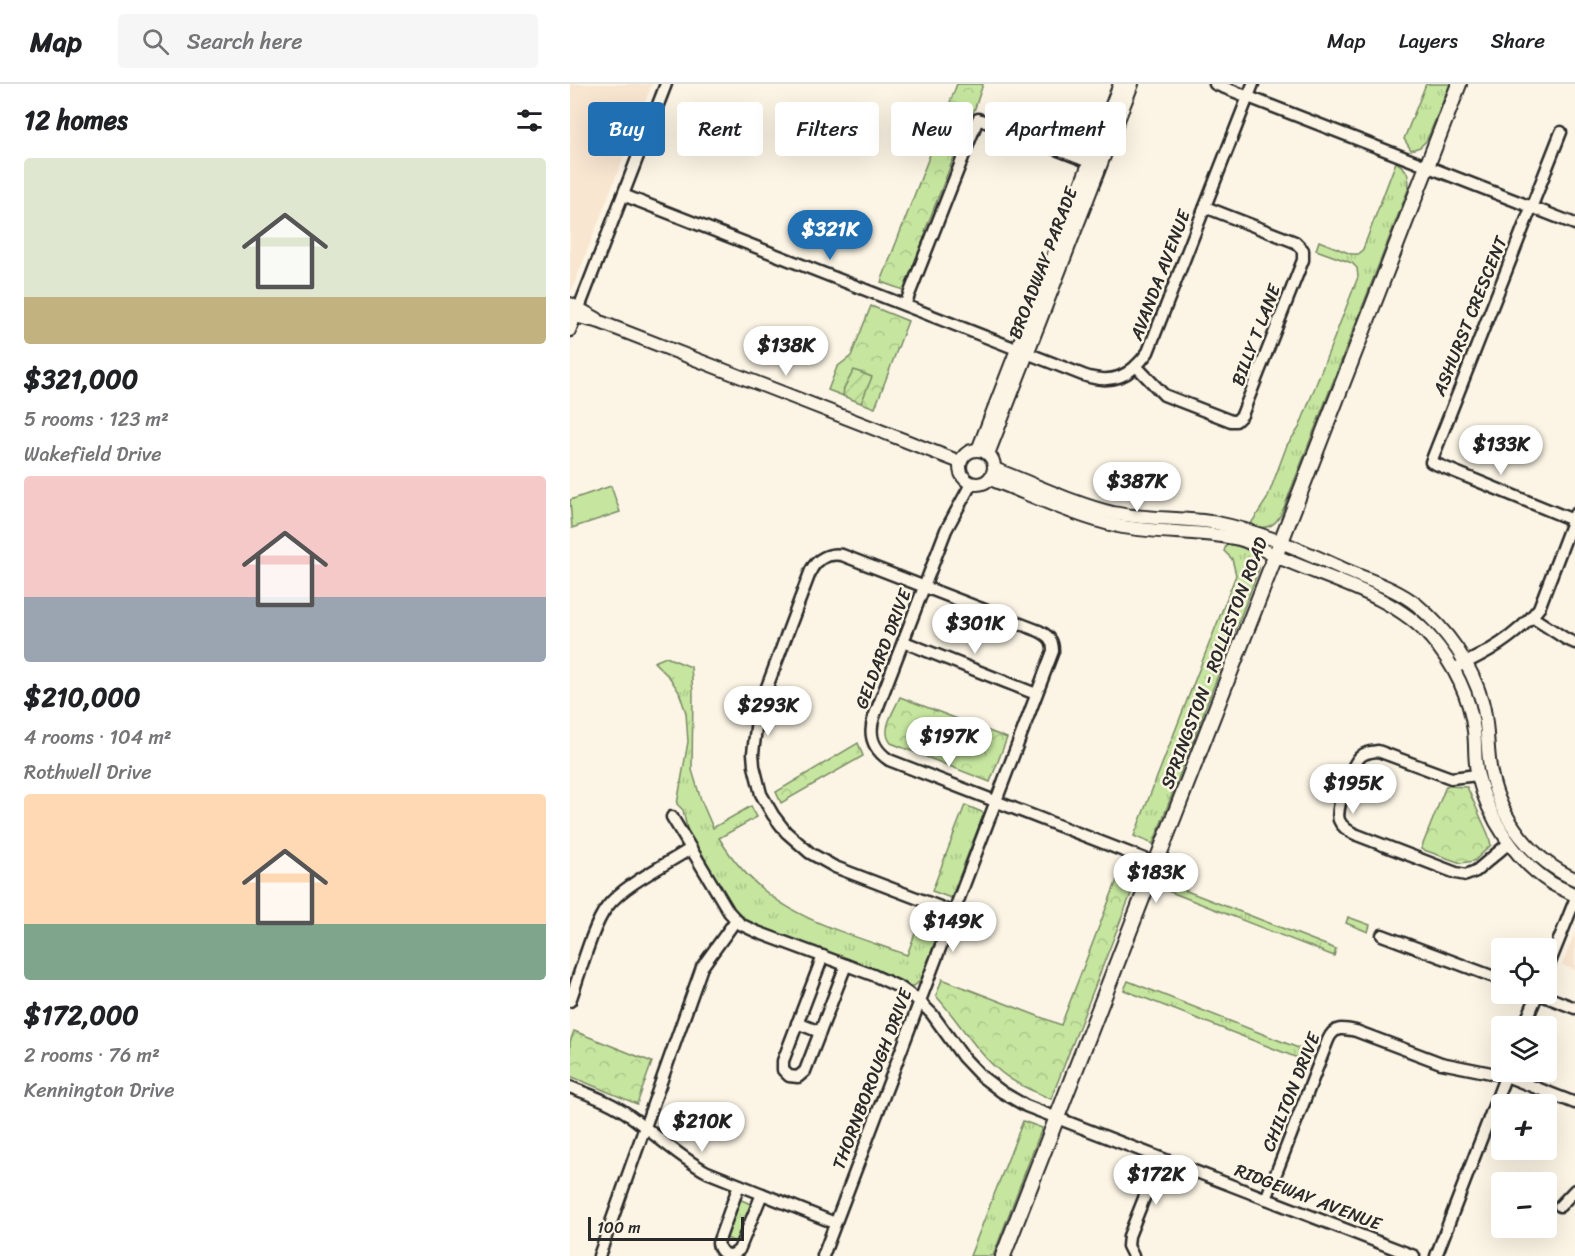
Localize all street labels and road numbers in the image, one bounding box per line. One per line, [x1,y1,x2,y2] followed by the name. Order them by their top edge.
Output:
[999,181,1087,344] street label: BROADWAY PARADE
[1120,204,1200,346] street label: AVANDA AVENUE
[1423,230,1517,402] street label: ASHURST CRESCENT
[1222,279,1290,391] street label: BILLY T LANE
[1151,532,1277,794] street label: SPRINGSTON - ROLLESTON ROAD
[845,583,921,714] street label: GELDARD DRIVE
[823,983,922,1174] street label: THORNBOROUGH DRIVE
[1253,1027,1330,1157] street label: CHILTON DRIVE
[1230,1154,1387,1240] street label: RIDGEWAY AVENUE

